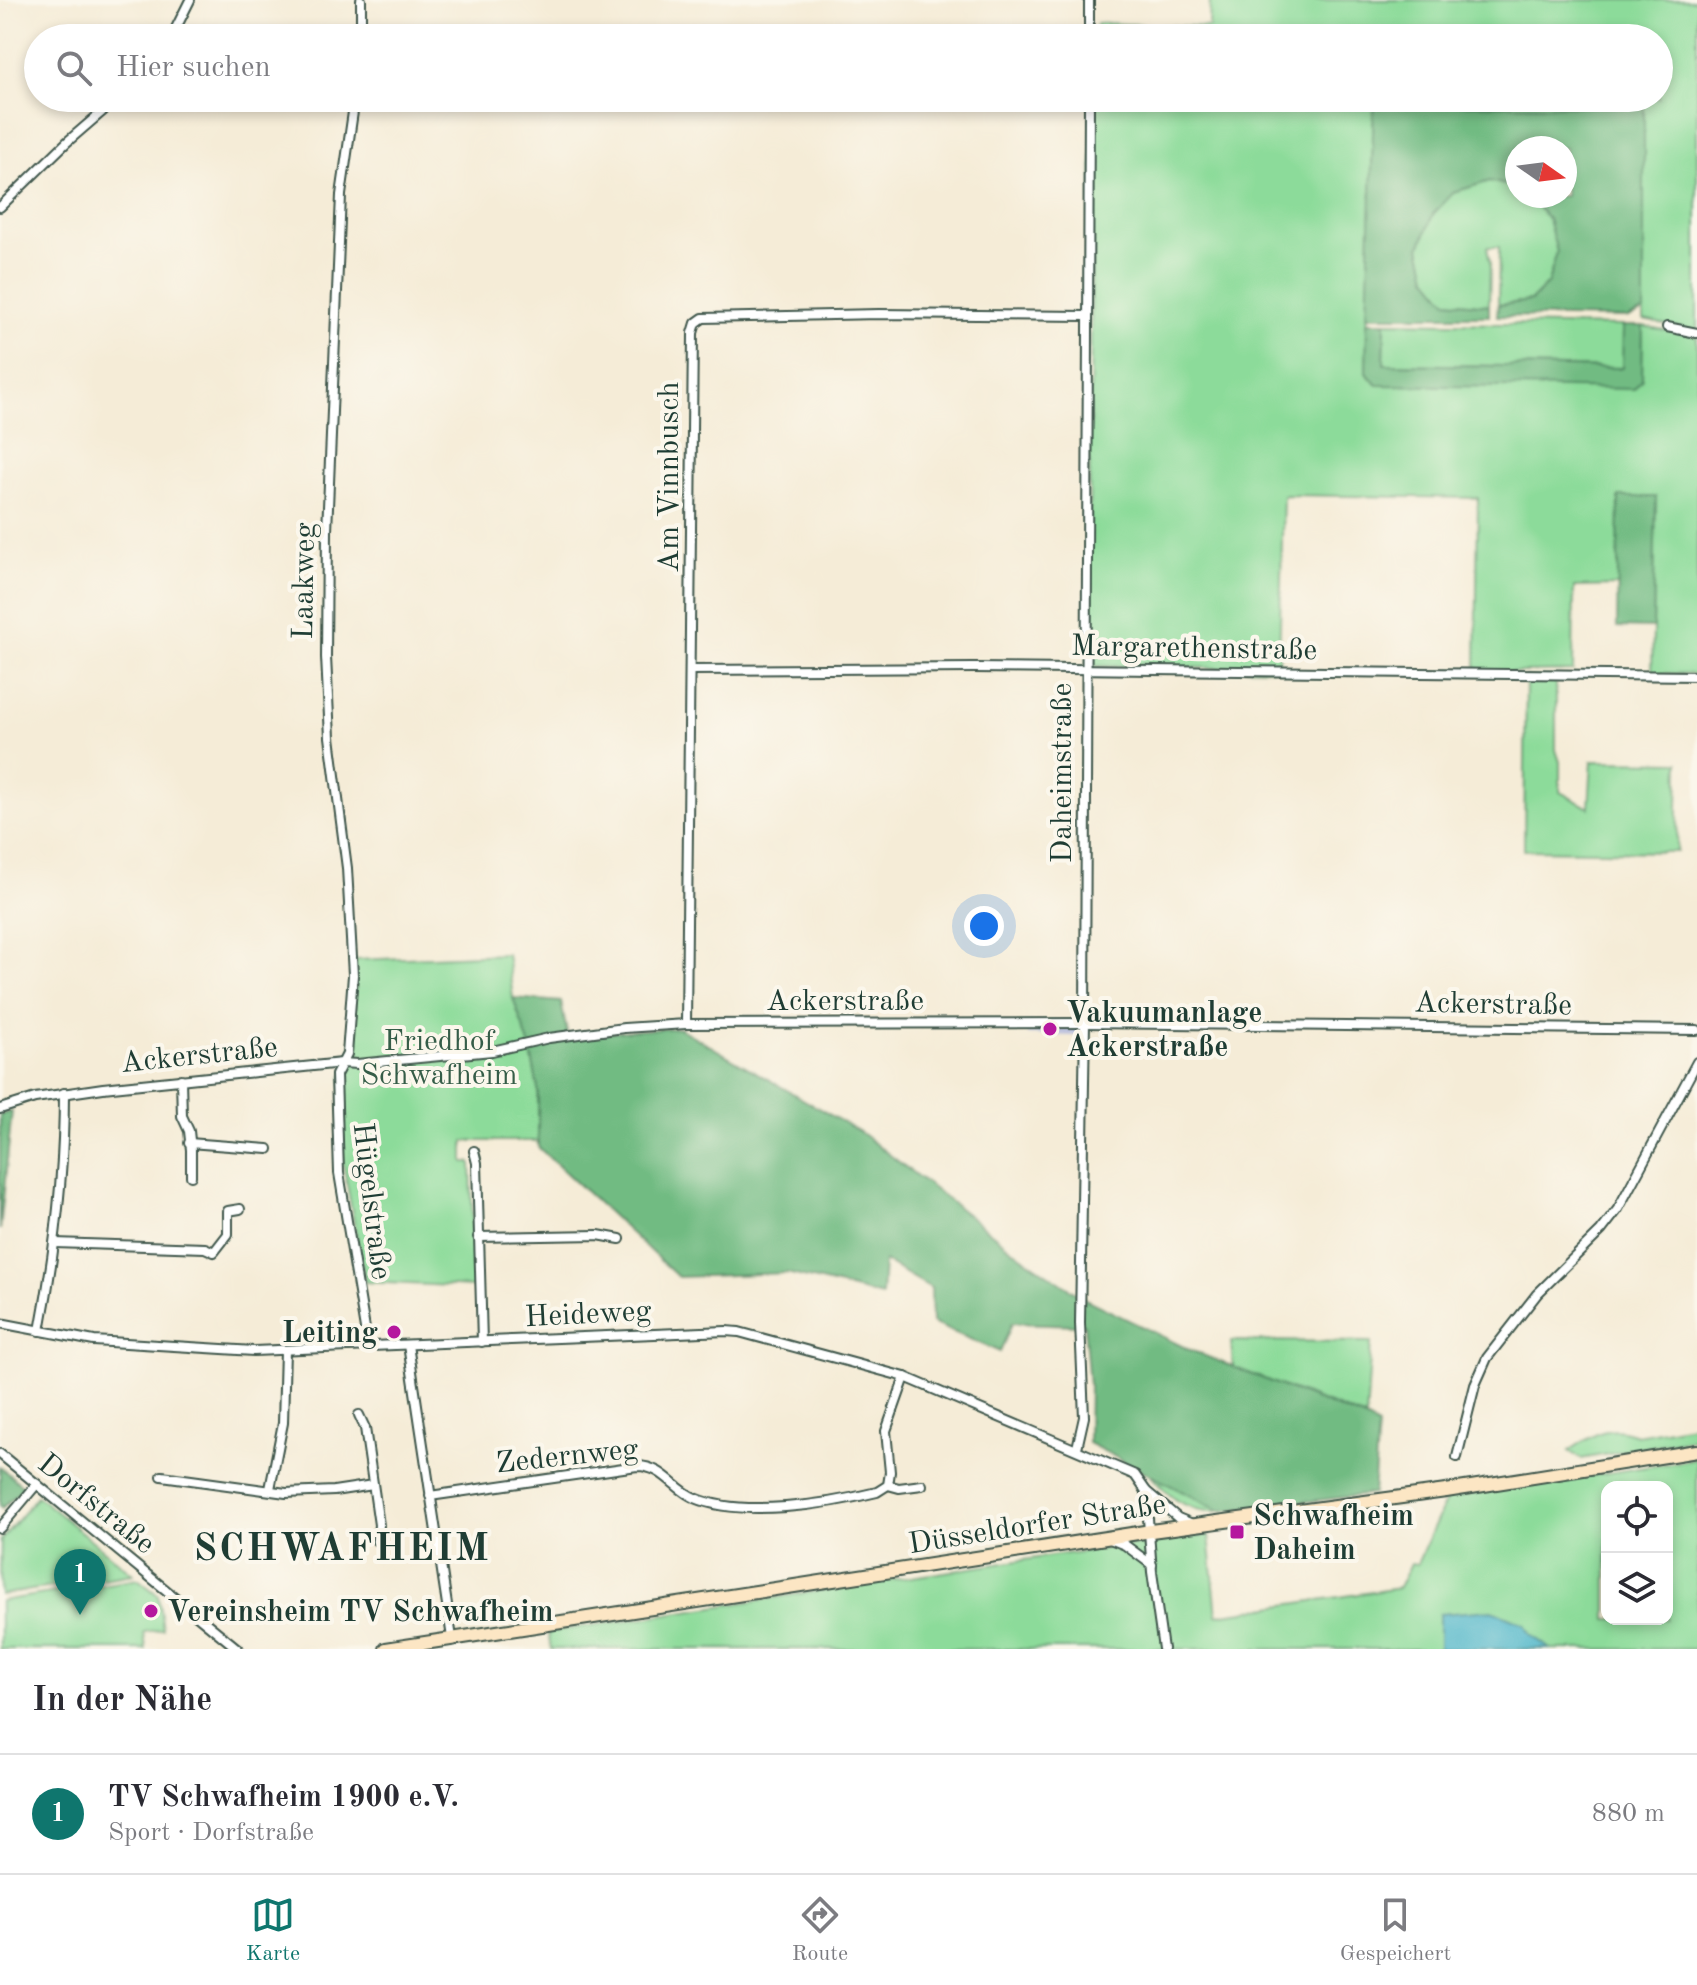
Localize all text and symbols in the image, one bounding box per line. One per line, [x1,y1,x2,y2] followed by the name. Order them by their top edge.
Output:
[24,24,1673,112] search box
[52,46,96,90] icon: search
[116,53,271,83] text: Hier suchen
[1505,136,1577,208] north arrow
[655,381,685,573] street label: Am Vinnbusch
[289,522,321,640] street label: Laakweg
[1071,632,1317,666] street label: Margarethenstraße
[1048,683,1078,863] street label: Daheimstraße
[964,906,1004,946] your location
[766,987,924,1017] street label: Ackerstraße
[1414,989,1572,1021] street label: Ackerstraße
[1066,999,1263,1063] place label: Vakuumanlage Ackerstraße
[1041,1020,1059,1038] marker: Vakuumanlage Ackerstraße
[360,1027,518,1091] park label: Friedhof Schwafheim
[119,1033,279,1079] street label: Ackerstraße
[346,1121,396,1281] street label: Hügelstraße
[524,1297,652,1333] street label: Heideweg
[282,1319,378,1349] place label: Leiting
[385,1323,403,1341] marker: Leiting
[494,1435,640,1479] street label: Zedernweg
[32,1449,160,1560] street label: Dorfstraße
[1601,1481,1673,1625] map controls
[1601,1481,1673,1553] button: locate
[906,1490,1168,1560] street label: Düsseldorfer Straße
[1253,1502,1414,1566] place label: Schwafheim Daheim
[1228,1523,1246,1541] marker: Schwafheim Daheim
[194,1531,490,1569] district label: SCHWAFHEIM
[54,1549,106,1615] pin: 1
[1601,1553,1673,1625] button: layers
[167,1598,553,1628] place label: Vereinsheim TV Schwafheim
[142,1602,160,1620] marker: Vereinsheim TV Schwafheim
[32,1684,212,1718] text: In der Nähe
[108,1783,459,1813] text: TV Schwafheim 1900 e.V.
[50,1801,66,1827] text: 1
[1592,1801,1665,1827] text: 880 m
[108,1820,314,1846] text: Sport · Dorfstraße
[246,1893,300,1968] tab: Karte
[792,1893,848,1968] tab: Route
[1340,1893,1451,1968] tab: Gespeichert

